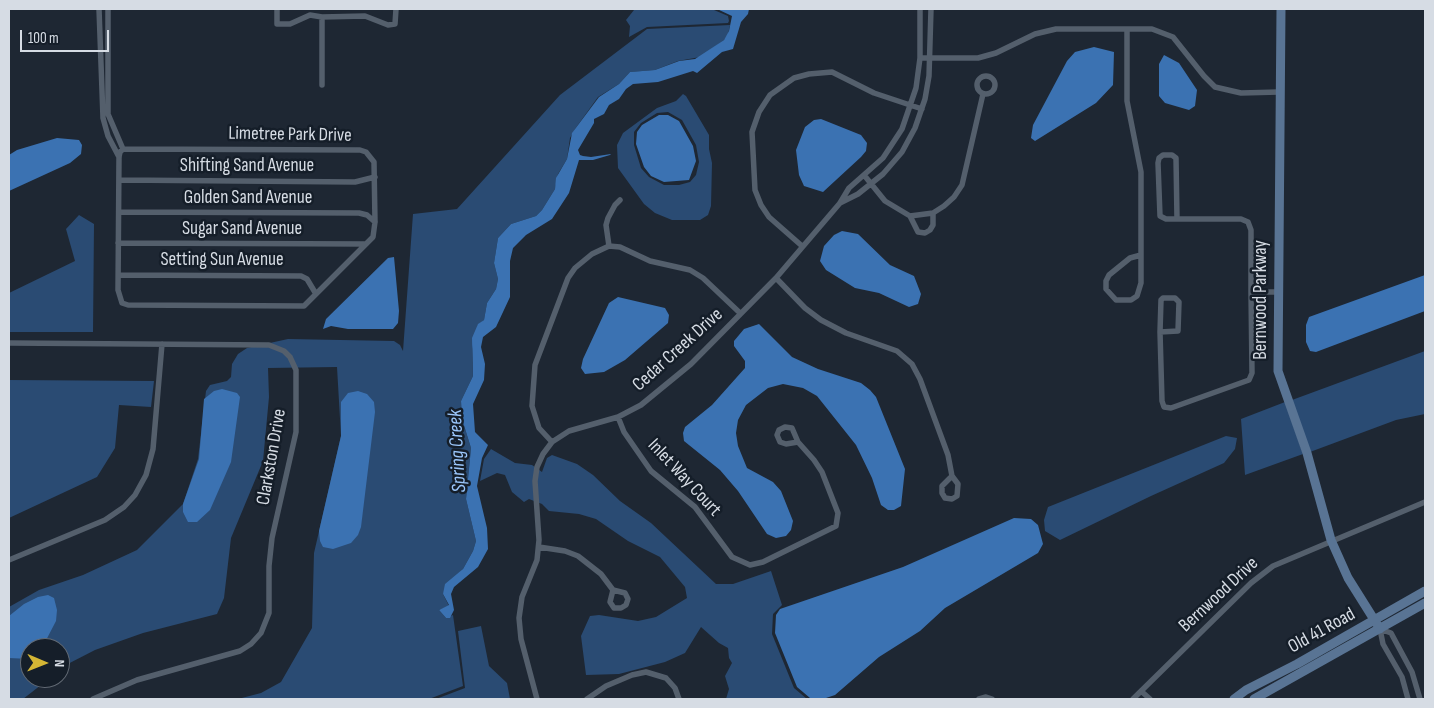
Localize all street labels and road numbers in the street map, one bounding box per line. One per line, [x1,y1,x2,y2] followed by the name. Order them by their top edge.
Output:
[228,123,352,147] street label: Limetree Park Drive
[180,155,314,177] street label: Shifting Sand Avenue
[184,187,312,209] street label: Golden Sand Avenue
[182,218,302,240] street label: Sugar Sand Avenue
[1250,240,1272,360] street label: Bernwood Parkway
[160,249,284,271] street label: Setting Sun Avenue
[628,304,728,396] street label: Cedar Creek Drive
[252,407,292,507] street label: Clarkston Drive
[642,435,726,521] street label: Inlet Way Court
[1175,553,1263,637] street label: Bernwood Drive
[1284,603,1360,659] street label: Old 41 Road

